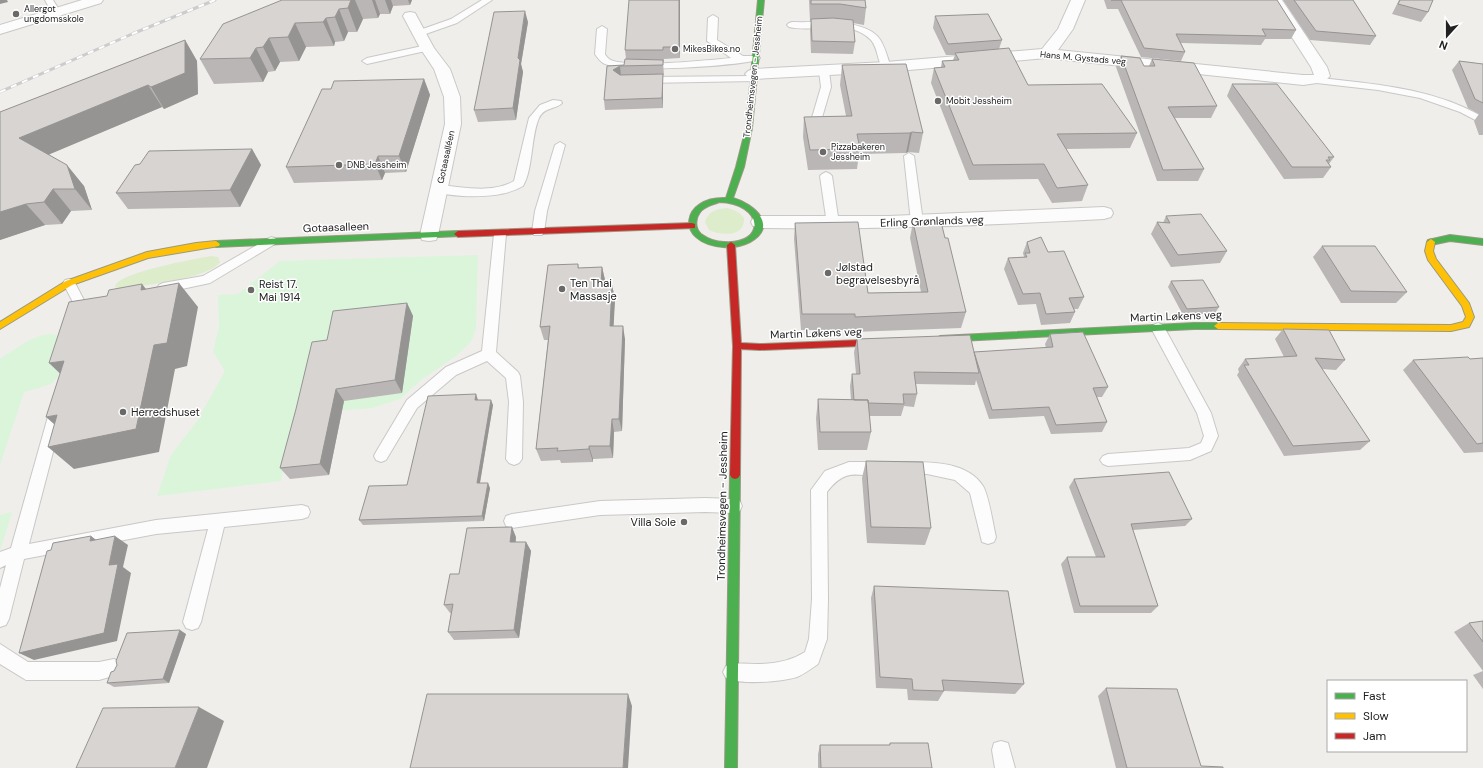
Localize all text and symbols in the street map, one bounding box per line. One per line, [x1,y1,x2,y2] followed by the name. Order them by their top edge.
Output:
[24,3,84,25] place label: Allergot ungdomsskole
[11,9,21,19] marker: Allergot ungdomsskole
[741,16,765,138] street label: Trondheimsvegen - Jessheim
[1427,16,1467,56] north arrow
[1437,37,1450,53] text: N
[683,43,740,55] place label: MikesBikes.no
[670,44,680,54] marker: MikesBikes.no
[1039,48,1127,68] street label: Hans M. Gystads veg
[946,95,1012,107] place label: Mobit Jessheim
[933,96,943,106] marker: Mobit Jessheim
[435,129,457,185] street label: Gotaasalléen
[831,141,885,163] place label: Pizzabakeren Jessheim
[818,147,828,157] marker: Pizzabakeren Jessheim
[347,159,406,171] place label: DNB Jessheim
[334,160,344,170] marker: DNB Jessheim
[880,212,984,230] street label: Erling Grønlands veg
[303,219,369,235] street label: Gotaasalleen
[836,260,919,287] place label: Jølstad begravelsesbyrå
[823,268,833,278] marker: Jølstad begravelsesbyrå
[570,276,617,303] place label: Ten Thai Massasje
[259,277,300,304] place label: Reist 17. Mai 1914
[557,284,567,294] marker: Ten Thai Massasje
[246,285,256,295] marker: Reist 17. Mai 1914
[1130,307,1222,325] street label: Martin Løkens veg
[770,324,862,342] street label: Martin Løkens veg
[131,405,200,419] place label: Herredshuset
[118,407,128,417] marker: Herredshuset
[714,431,730,581] street label: Trondheimsvegen - Jessheim
[631,515,676,529] place label: Villa Sole
[679,517,689,527] marker: Villa Sole
[1327,680,1467,752] legend
[1363,688,1386,704] text: Fast
[1363,708,1389,724] text: Slow
[1363,728,1386,744] text: Jam

